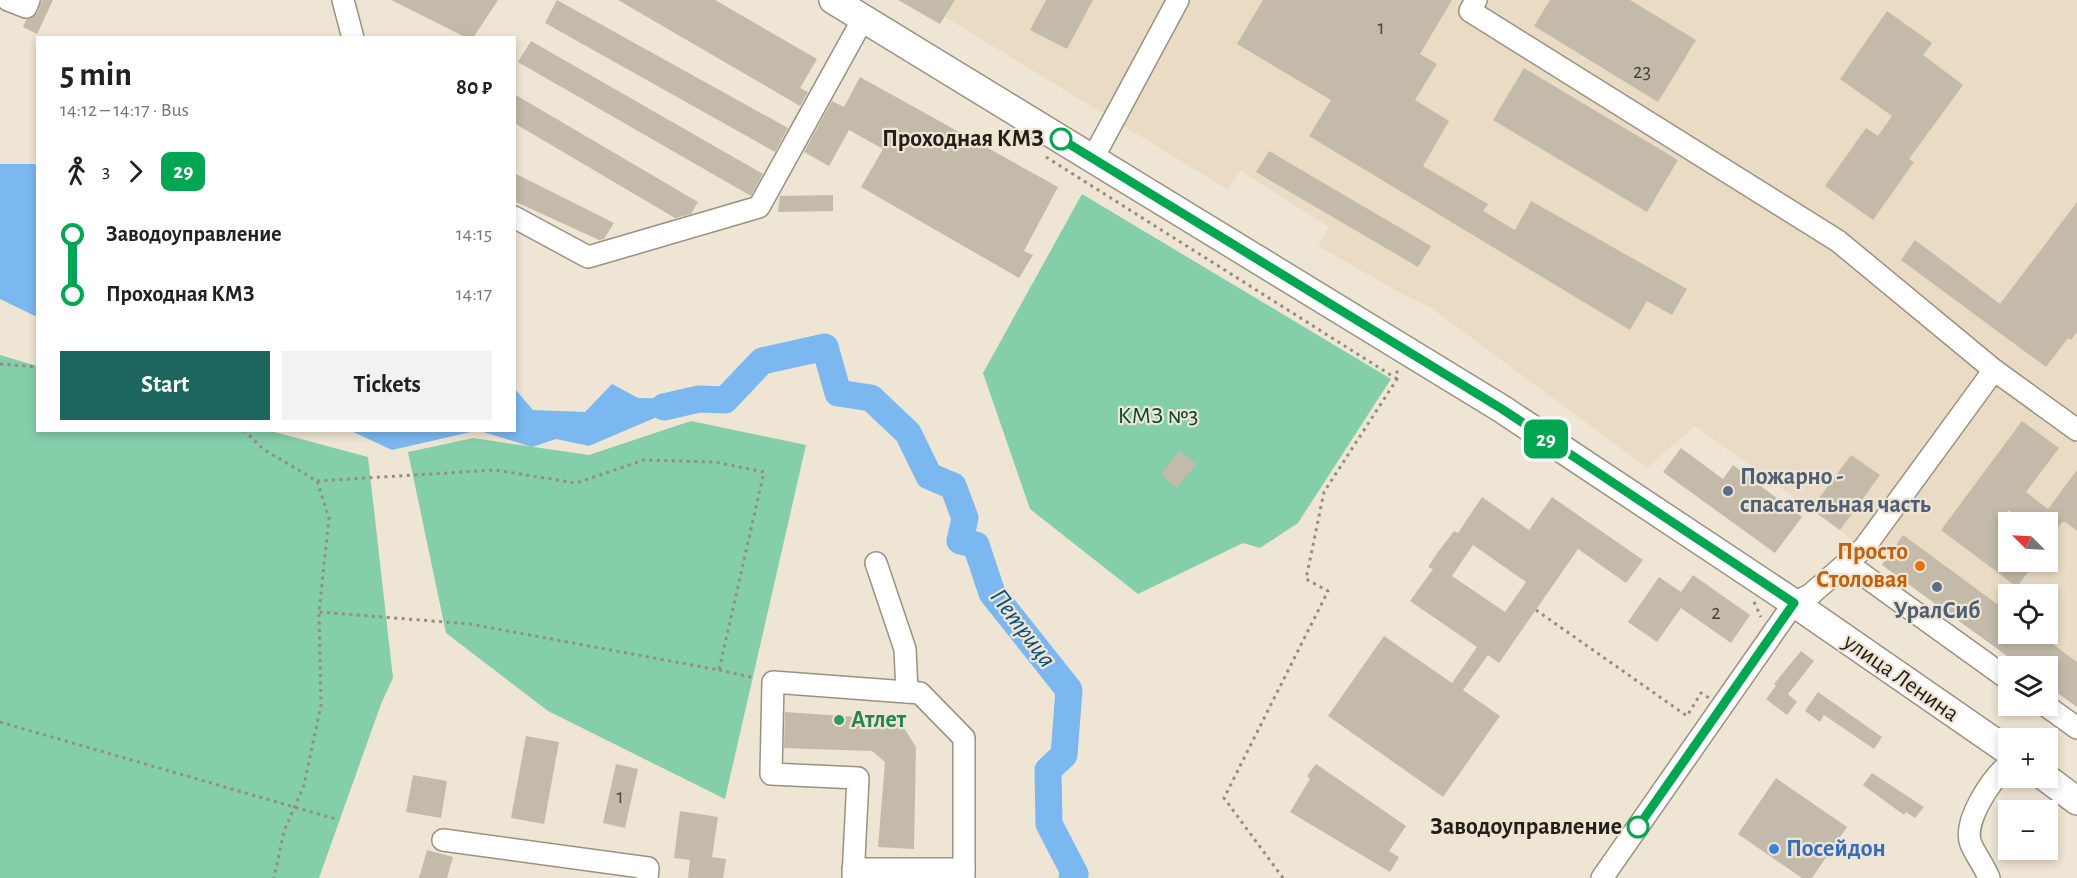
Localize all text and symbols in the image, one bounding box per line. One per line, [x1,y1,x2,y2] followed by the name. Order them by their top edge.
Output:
[1377,17,1385,38] house number: 1
[60,59,132,92] text: 5 min
[1633,61,1651,82] house number: 23
[456,76,492,98] text: 80 ₽
[60,100,189,120] text: 14:12 – 14:17 · Bus
[882,127,1044,151] place label: Проходная КМЗ
[1050,128,1072,150] marker: Проходная КМЗ
[60,155,93,188] icon: walk
[119,155,152,188] icon: forward
[102,161,110,181] text: 3
[173,161,193,182] text: 29
[106,223,282,245] text: Заводоуправление
[456,224,492,244] text: 14:15
[106,283,255,305] text: Проходная КМЗ
[456,284,492,304] text: 14:17
[60,351,270,420] button: Start
[282,351,492,420] button: Tickets
[1118,404,1198,428] park label: КМЗ №3
[1519,420,1573,458] line badge: 29
[1536,429,1556,450] text: 29
[1740,465,1931,517] place label: Пожарно - спасательная часть
[1721,484,1735,498] marker: Пожарно - спасательная часть
[1998,512,2058,572] north arrow
[1998,512,2058,860] map controls
[1816,540,1908,592] place label: Просто Столовая
[1913,559,1927,573] marker: Просто Столовая
[1930,580,1944,594] marker: УралСиб
[985,584,1061,672] water label: Петрица
[1998,584,2058,644] button: locate
[1893,599,1981,623] place label: УралСиб
[1711,602,1721,623] house number: 2
[1838,629,1963,727] street label: улица Ленина
[1998,656,2058,716] button: layers
[851,708,907,732] place label: Атлет
[832,713,846,727] marker: Атлет
[1998,728,2058,788] button: +
[616,786,624,807] house number: 1
[1998,800,2058,860] button: −
[1430,815,1622,839] place label: Заводоуправление
[1627,816,1649,838] marker: Заводоуправление
[1786,837,1886,861] place label: Посейдон
[1767,842,1781,856] marker: Посейдон

